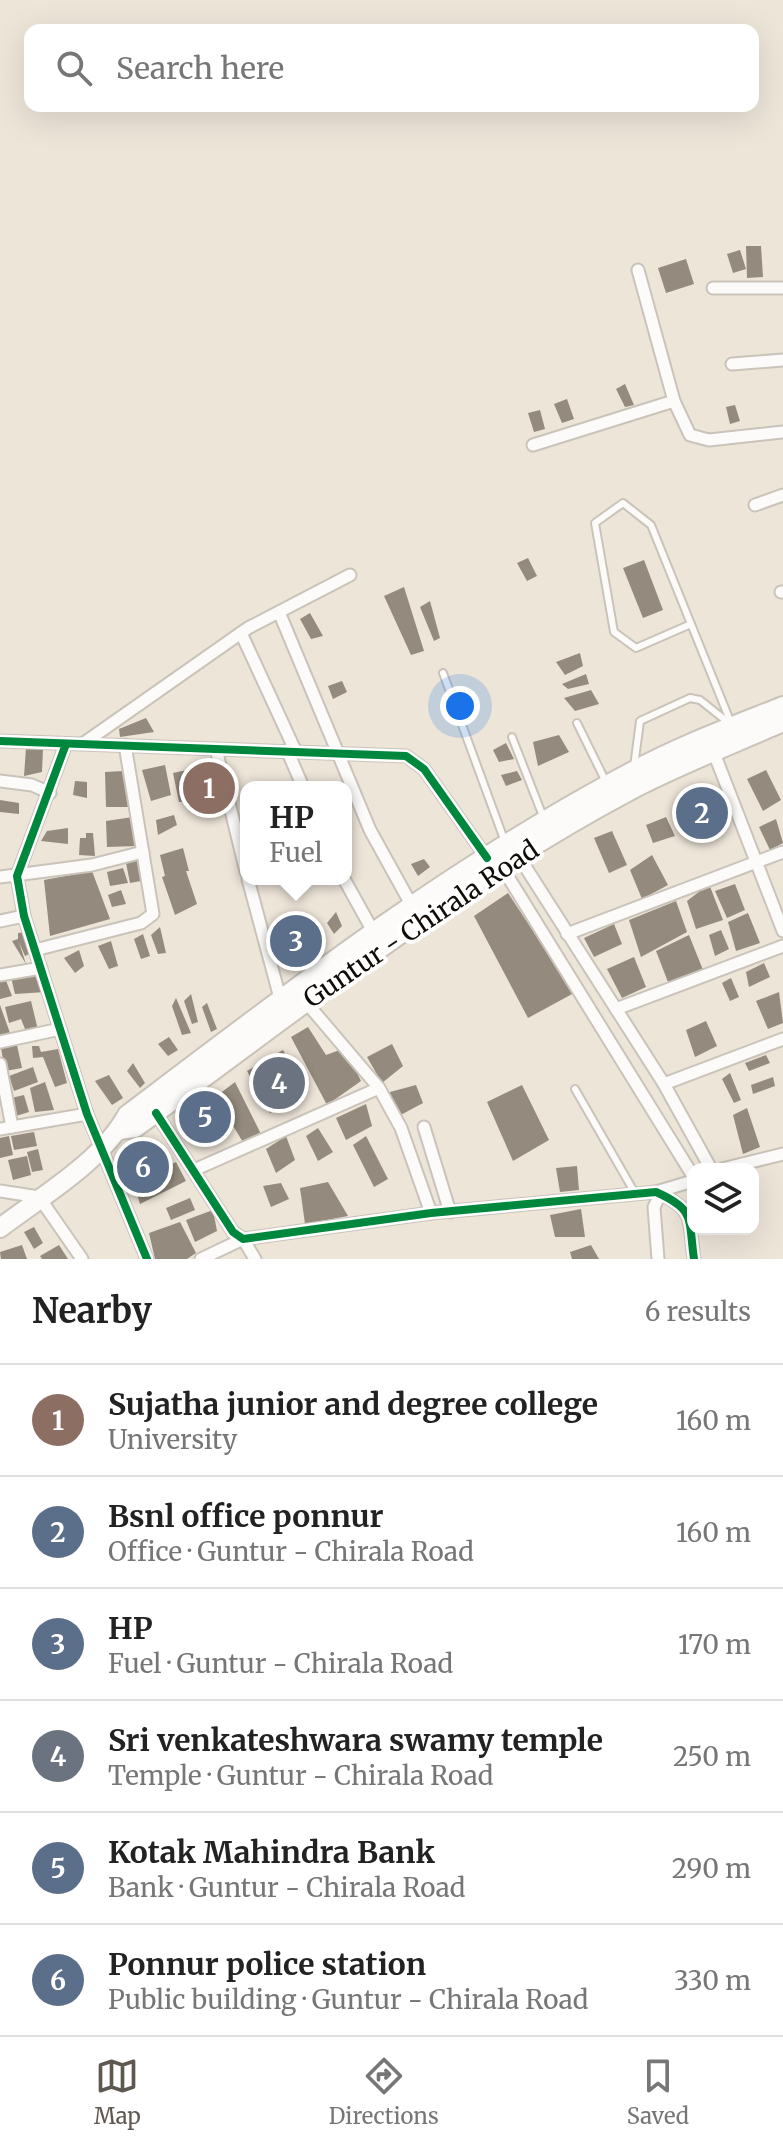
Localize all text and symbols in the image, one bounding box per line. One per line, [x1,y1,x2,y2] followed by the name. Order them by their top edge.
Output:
[24,24,759,112] search box
[52,46,96,90] icon: search
[116,49,284,87] text: Search here
[440,686,480,726] your location
[183,758,235,818] pin: 1
[240,781,352,885] popup
[676,783,728,843] pin: 2
[269,798,314,836] text: HP
[297,832,545,1015] street label: Guntur - Chirala Road
[269,836,323,869] text: Fuel
[270,911,322,971] pin: 3
[253,1053,305,1113] pin: 4
[179,1087,231,1147] pin: 5
[117,1137,169,1197] pin: 6
[687,1163,759,1235] map controls
[687,1163,759,1235] button: layers
[32,1290,152,1332] text: Nearby
[645,1295,751,1328] text: 6 results
[108,1385,598,1423] text: Sujatha junior and degree college
[52,1404,64,1437] text: 1
[676,1404,751,1437] text: 160 m
[108,1423,237,1456] text: University
[108,1497,383,1535] text: Bsnl office ponnur
[50,1516,66,1549] text: 2
[676,1516,751,1549] text: 160 m
[108,1535,474,1568] text: Office · Guntur - Chirala Road
[108,1609,153,1647] text: HP
[51,1628,65,1661] text: 3
[678,1628,751,1661] text: 170 m
[108,1647,453,1680] text: Fuel · Guntur - Chirala Road
[108,1721,603,1759] text: Sri venkateshwara swamy temple
[50,1740,66,1773] text: 4
[673,1740,751,1773] text: 250 m
[108,1759,493,1792] text: Temple · Guntur - Chirala Road
[108,1833,435,1871] text: Kotak Mahindra Bank
[50,1852,66,1885] text: 5
[672,1852,751,1885] text: 290 m
[108,1871,466,1904] text: Bank · Guntur - Chirala Road
[108,1945,426,1983] text: Ponnur police station
[50,1964,66,1997] text: 6
[674,1964,751,1997] text: 330 m
[108,1983,588,2016] text: Public building · Guntur - Chirala Road
[94,2054,141,2130] tab: Map
[329,2054,439,2130] tab: Directions
[627,2054,689,2130] tab: Saved

